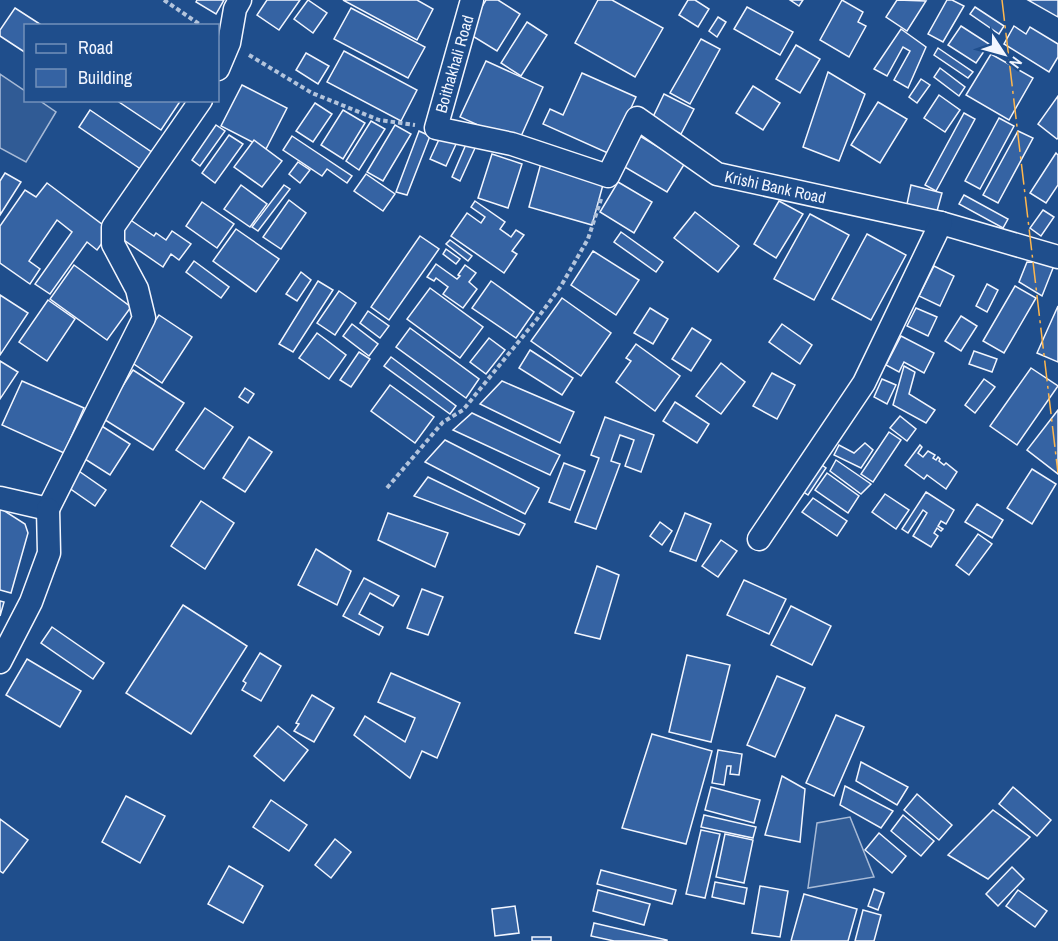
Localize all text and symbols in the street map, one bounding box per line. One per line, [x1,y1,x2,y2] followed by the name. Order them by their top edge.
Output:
[430,13,478,115] street label: Boithakhali Road
[24,24,219,102] legend
[974,24,1034,84] north arrow
[78,35,113,60] text: Road
[1004,53,1028,73] text: N
[78,65,133,90] text: Building
[723,165,828,208] street label: Krishi Bank Road

